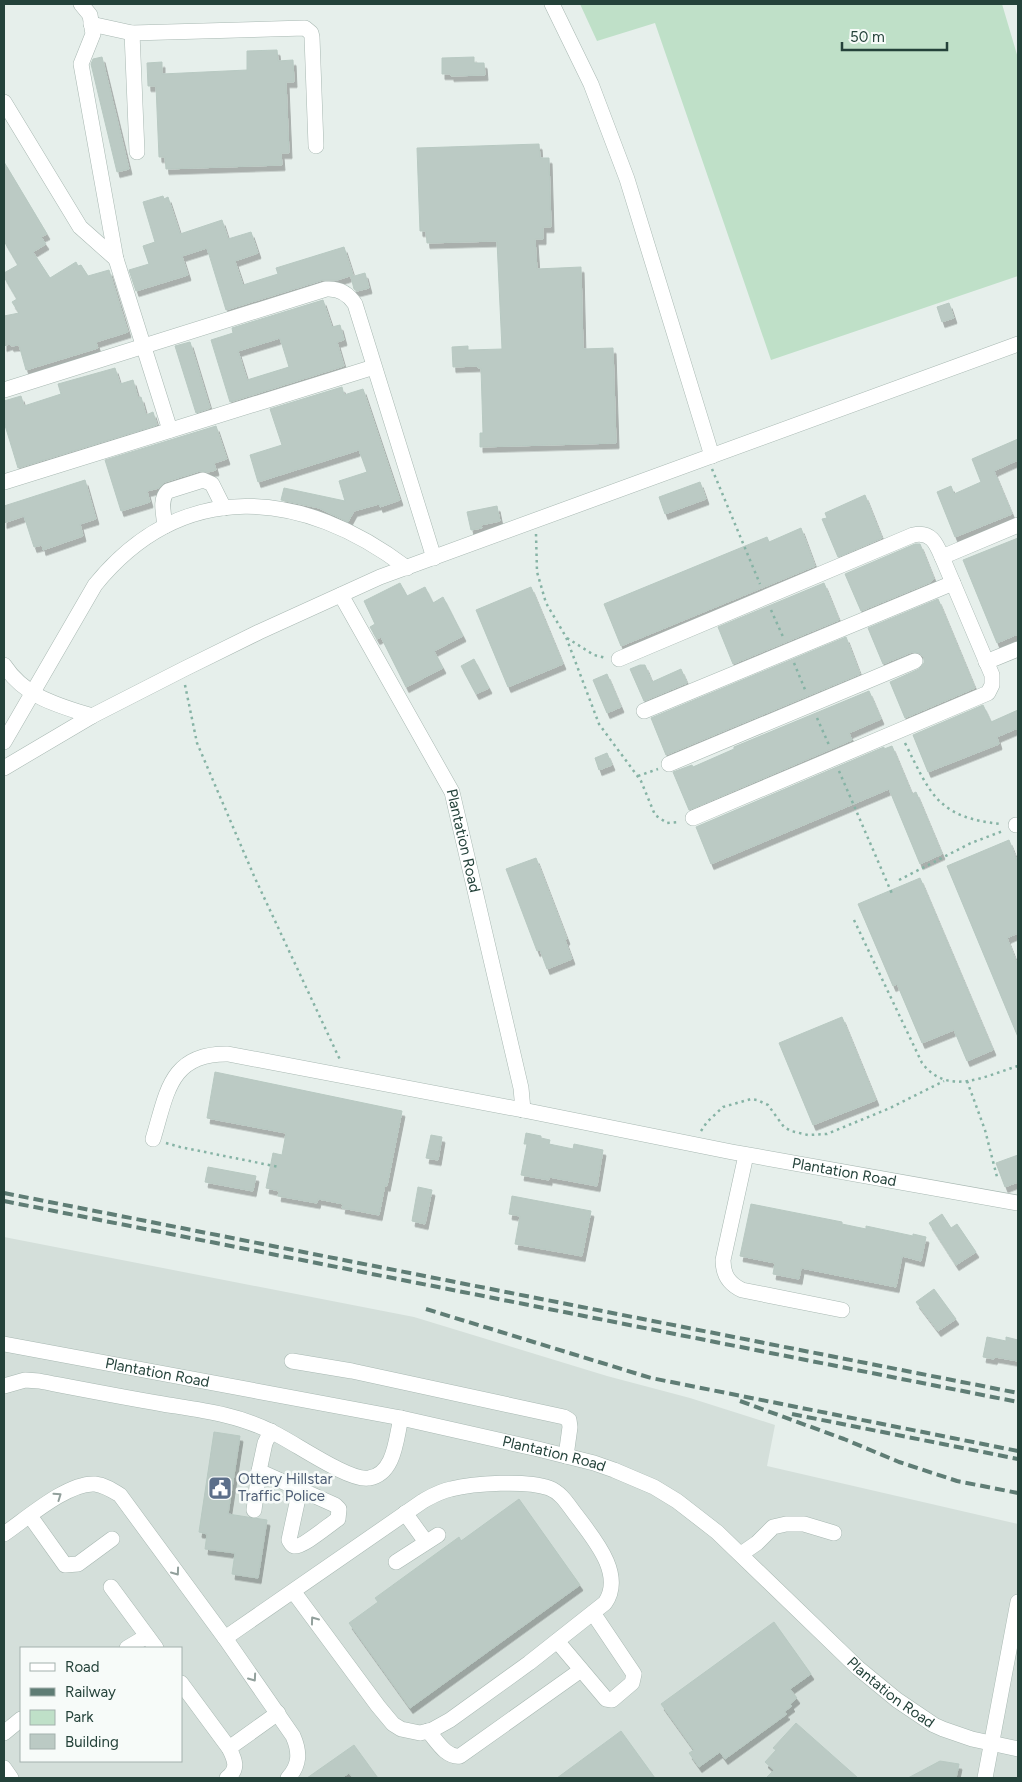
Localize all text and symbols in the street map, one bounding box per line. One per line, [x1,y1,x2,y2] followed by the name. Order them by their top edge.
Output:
[842,20,947,52] scale bar
[850,28,885,46] text: 50 m
[443,787,484,894] street label: Plantation Road
[791,1154,898,1190] street label: Plantation Road
[104,1354,211,1391] street label: Plantation Road
[501,1432,608,1475] street label: Plantation Road
[238,1470,333,1505] place label: Ottery Hillstar Traffic Police
[207,1475,233,1501] public building icon: Ottery Hillstar Traffic Police
[52,1493,62,1502] one-way arrow
[170,1566,179,1576] one-way arrow
[311,1616,320,1626] one-way arrow
[20,1647,182,1762] legend
[843,1653,938,1732] street label: Plantation Road
[65,1658,100,1676] text: Road
[247,1672,256,1682] one-way arrow
[65,1683,116,1701] text: Railway
[65,1708,94,1726] text: Park
[65,1733,119,1751] text: Building

